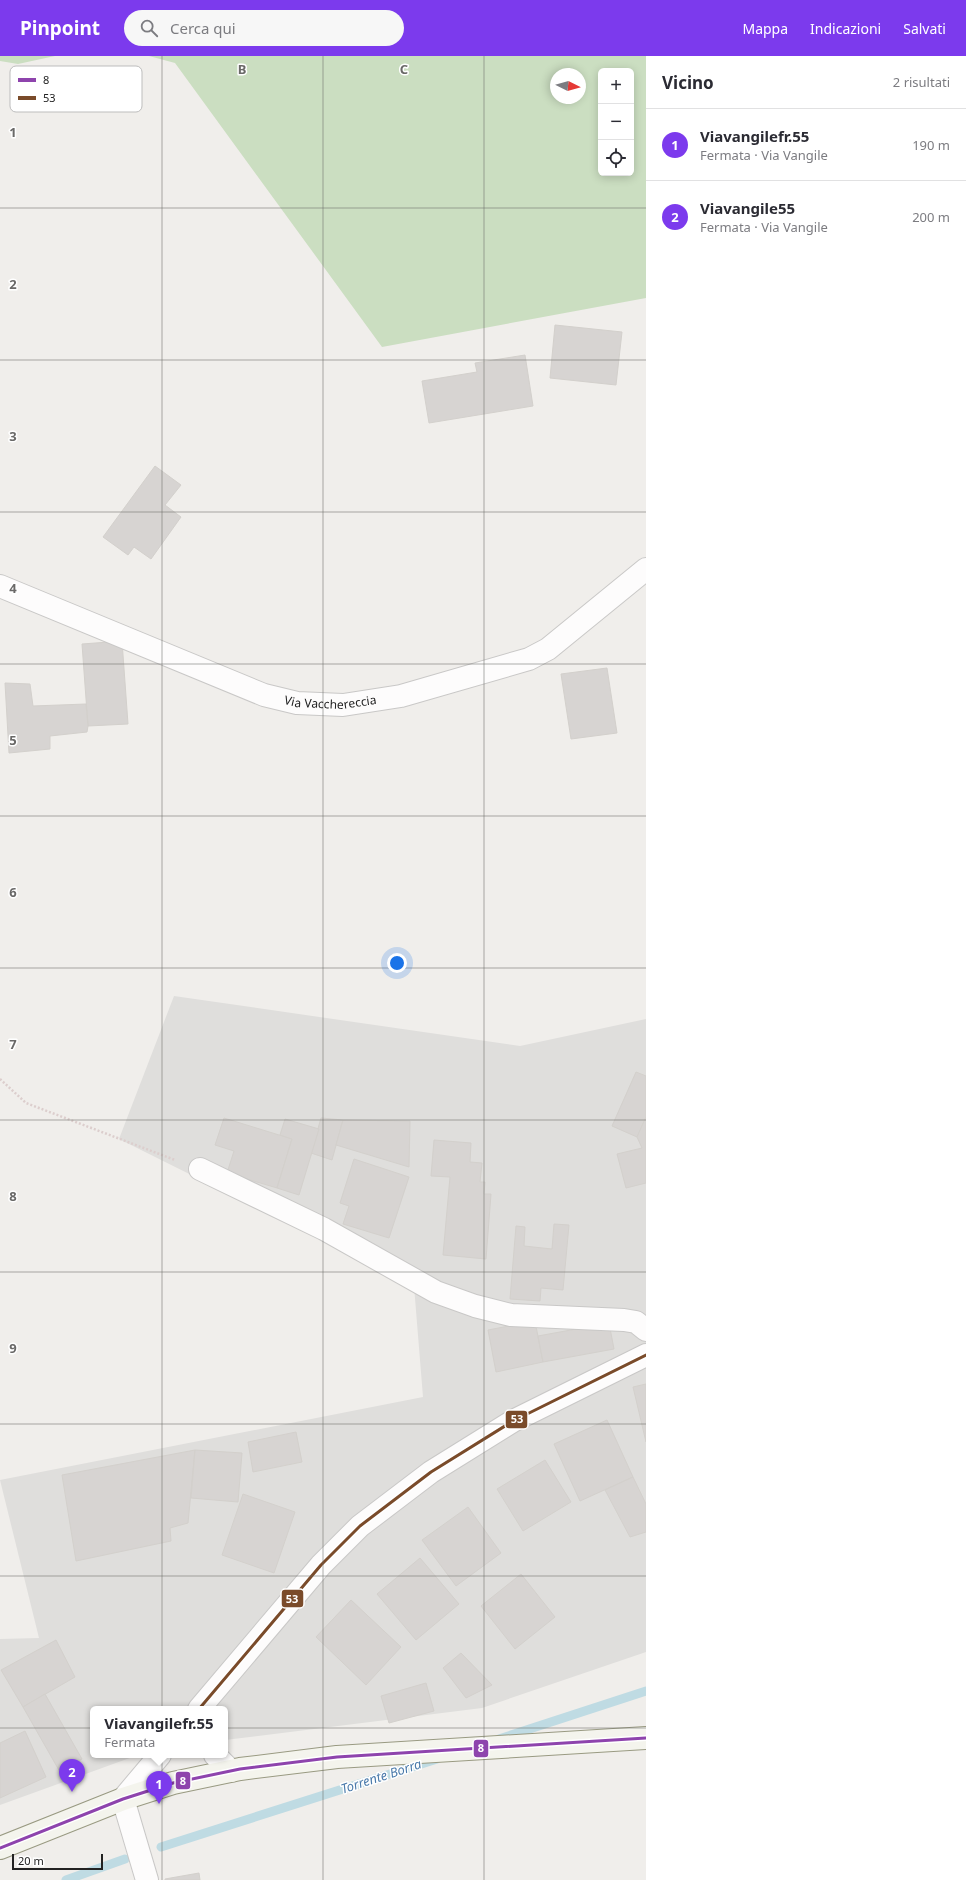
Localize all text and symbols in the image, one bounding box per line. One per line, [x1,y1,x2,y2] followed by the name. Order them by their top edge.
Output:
[124,10,404,46] search box
[20,15,100,41] text: Pinpoint
[138,17,160,39] icon: search
[170,18,236,38] text: Cerca qui
[742,19,788,38] text: Mappa
[810,19,881,38] text: Indicazioni
[903,19,946,38] text: Salvati
[238,60,246,78] text: B
[400,60,408,78] text: C
[10,66,142,112] legend
[550,68,586,104] north arrow
[598,68,634,176] map controls
[598,68,634,104] button: +
[662,71,714,94] text: Vicino
[43,72,49,87] text: 8
[893,73,950,91] text: 2 risultati
[43,90,56,105] text: 53
[598,104,634,140] button: −
[9,123,17,141] text: 1
[700,126,809,146] text: Viavangilefr.55
[671,136,679,154] text: 1
[912,136,950,154] text: 190 m
[598,140,634,176] button: locate
[700,146,828,164] text: Fermata · Via Vangile
[700,198,795,218] text: Viavangile55
[671,208,679,226] text: 2
[912,208,950,226] text: 200 m
[700,218,828,236] text: Fermata · Via Vangile
[9,275,17,293] text: 2
[9,427,17,445] text: 3
[9,579,17,597] text: 4
[283,691,377,713] street label: Via Vacchereccia
[9,731,17,749] text: 5
[9,883,17,901] text: 6
[387,953,407,973] your location
[9,1035,17,1053] text: 7
[9,1187,17,1205] text: 8
[9,1339,17,1357] text: 9
[505,1410,528,1429] line badge: 53
[511,1411,523,1426] text: 53
[281,1589,304,1608] line badge: 53
[286,1591,298,1606] text: 53
[90,1706,228,1758] popup
[104,1713,214,1733] text: Viavangilefr.55
[104,1733,155,1751] text: Fermata
[473,1739,489,1758] line badge: 8
[478,1740,484,1755] text: 8
[338,1754,424,1798] water label: Torrente Borra
[59,1759,85,1792] pin: 2
[146,1771,172,1804] pin: 1
[175,1771,191,1790] line badge: 8
[180,1773,186,1788] text: 8
[12,1852,103,1871] scale bar
[18,1853,44,1868] text: 20 m

